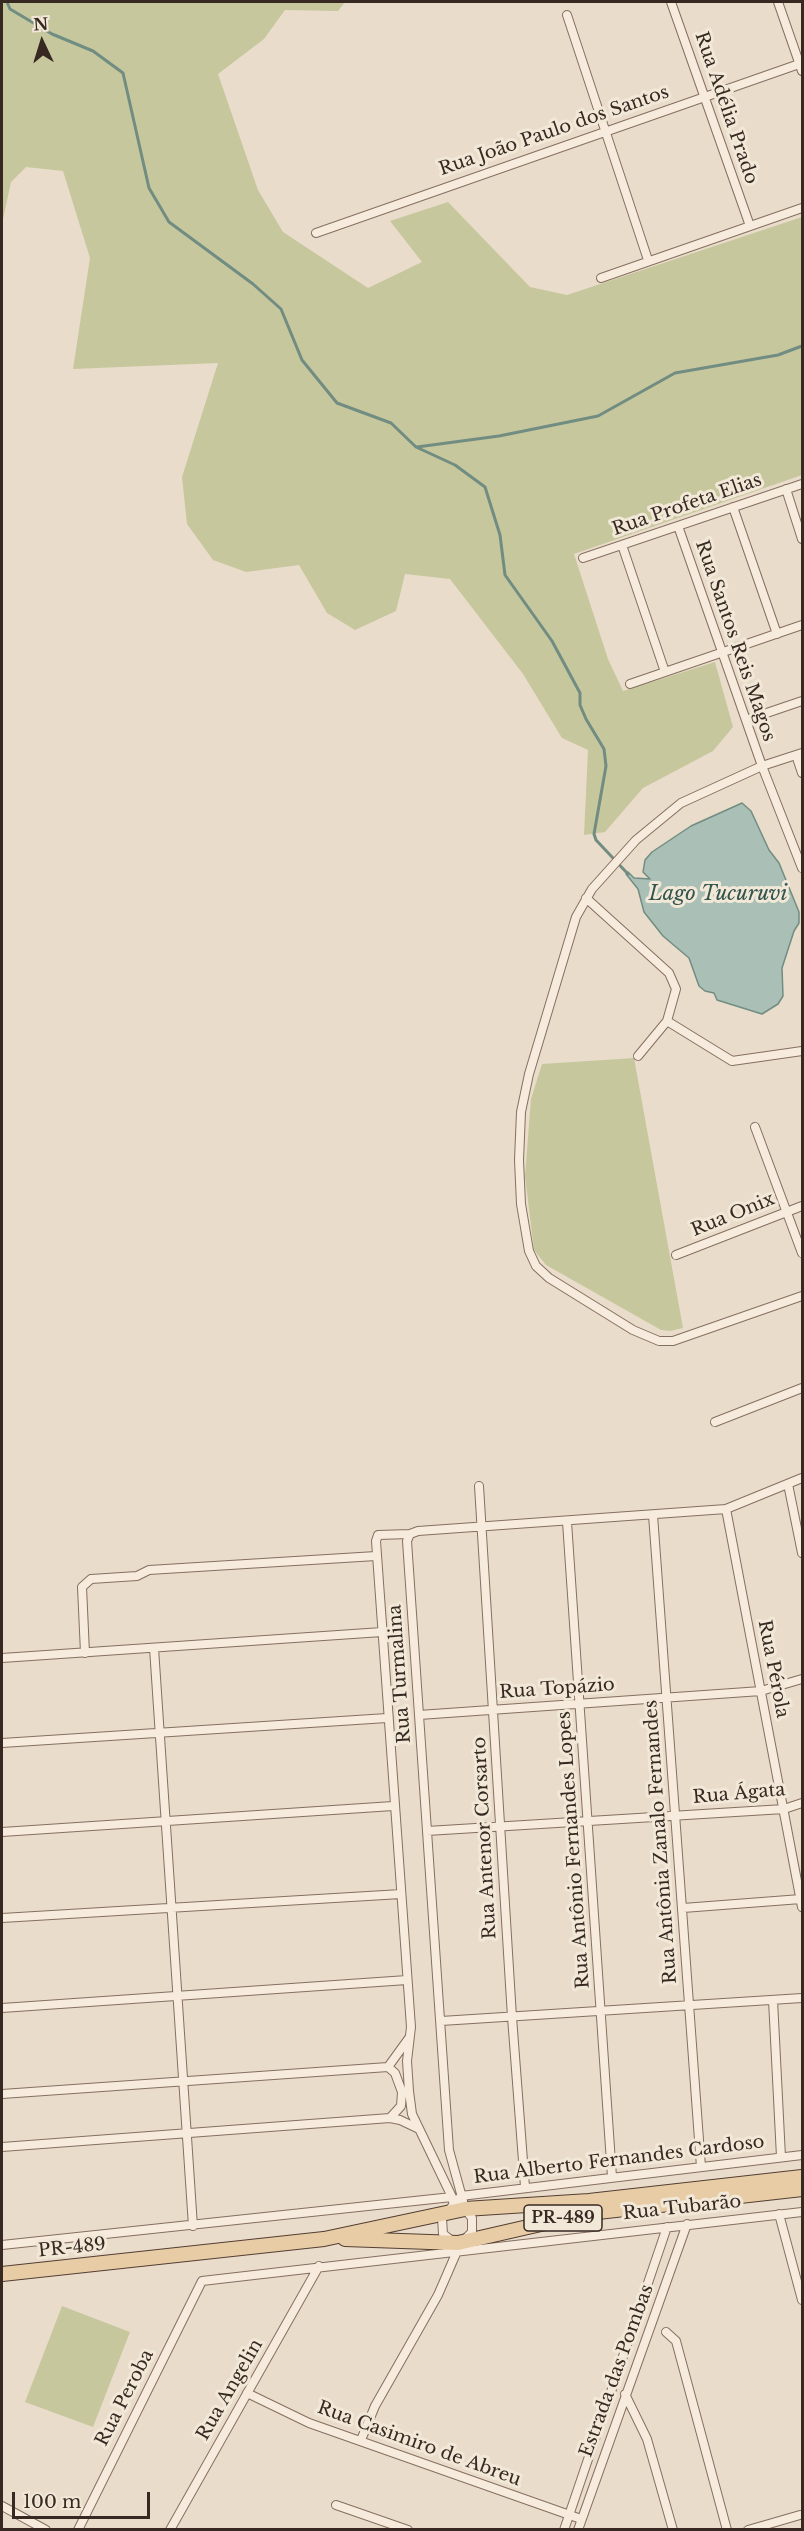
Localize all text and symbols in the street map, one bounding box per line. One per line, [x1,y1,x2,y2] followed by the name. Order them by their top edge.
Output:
[12,12,72,72] north arrow
[33,14,49,35] text: N
[690,29,762,187] street label: Rua Adélia Prado
[436,81,672,181] street label: Rua João Paulo dos Santos
[609,469,765,541] street label: Rua Profeta Elias
[690,538,780,744] street label: Rua Santos Reis Magos
[649,882,787,906] water label: Lago Tucuruvi
[688,1189,778,1241] street label: Rua Onix
[384,1604,416,1744] street label: Rua Turmalina
[753,1618,793,1720] street label: Rua Pérola
[499,1674,615,1704] street label: Rua Topázio
[640,1699,682,1985] street label: Rua Antônia Zanalo Fernandes
[554,1711,594,1989] street label: Rua Antônio Fernandes Lopes
[469,1736,501,1940] street label: Rua Antenor Corsarto
[692,1779,786,1809] street label: Rua Ágata
[472,2131,766,2189] street label: Rua Alberto Fernandes Cardoso
[622,2191,742,2225] street label: Rua Tubarão
[524,2205,602,2231] road number: PR-489
[37,2234,107,2262] street label: PR-489
[576,2282,658,2460] street label: Estrada das Pombas
[192,2336,268,2444] street label: Rua Angelin
[91,2346,159,2450] street label: Rua Peroba
[314,2397,524,2491] street label: Rua Casimiro de Abreu
[15,2480,153,2518] scale bar
[23,2491,81,2513] text: 100 m

